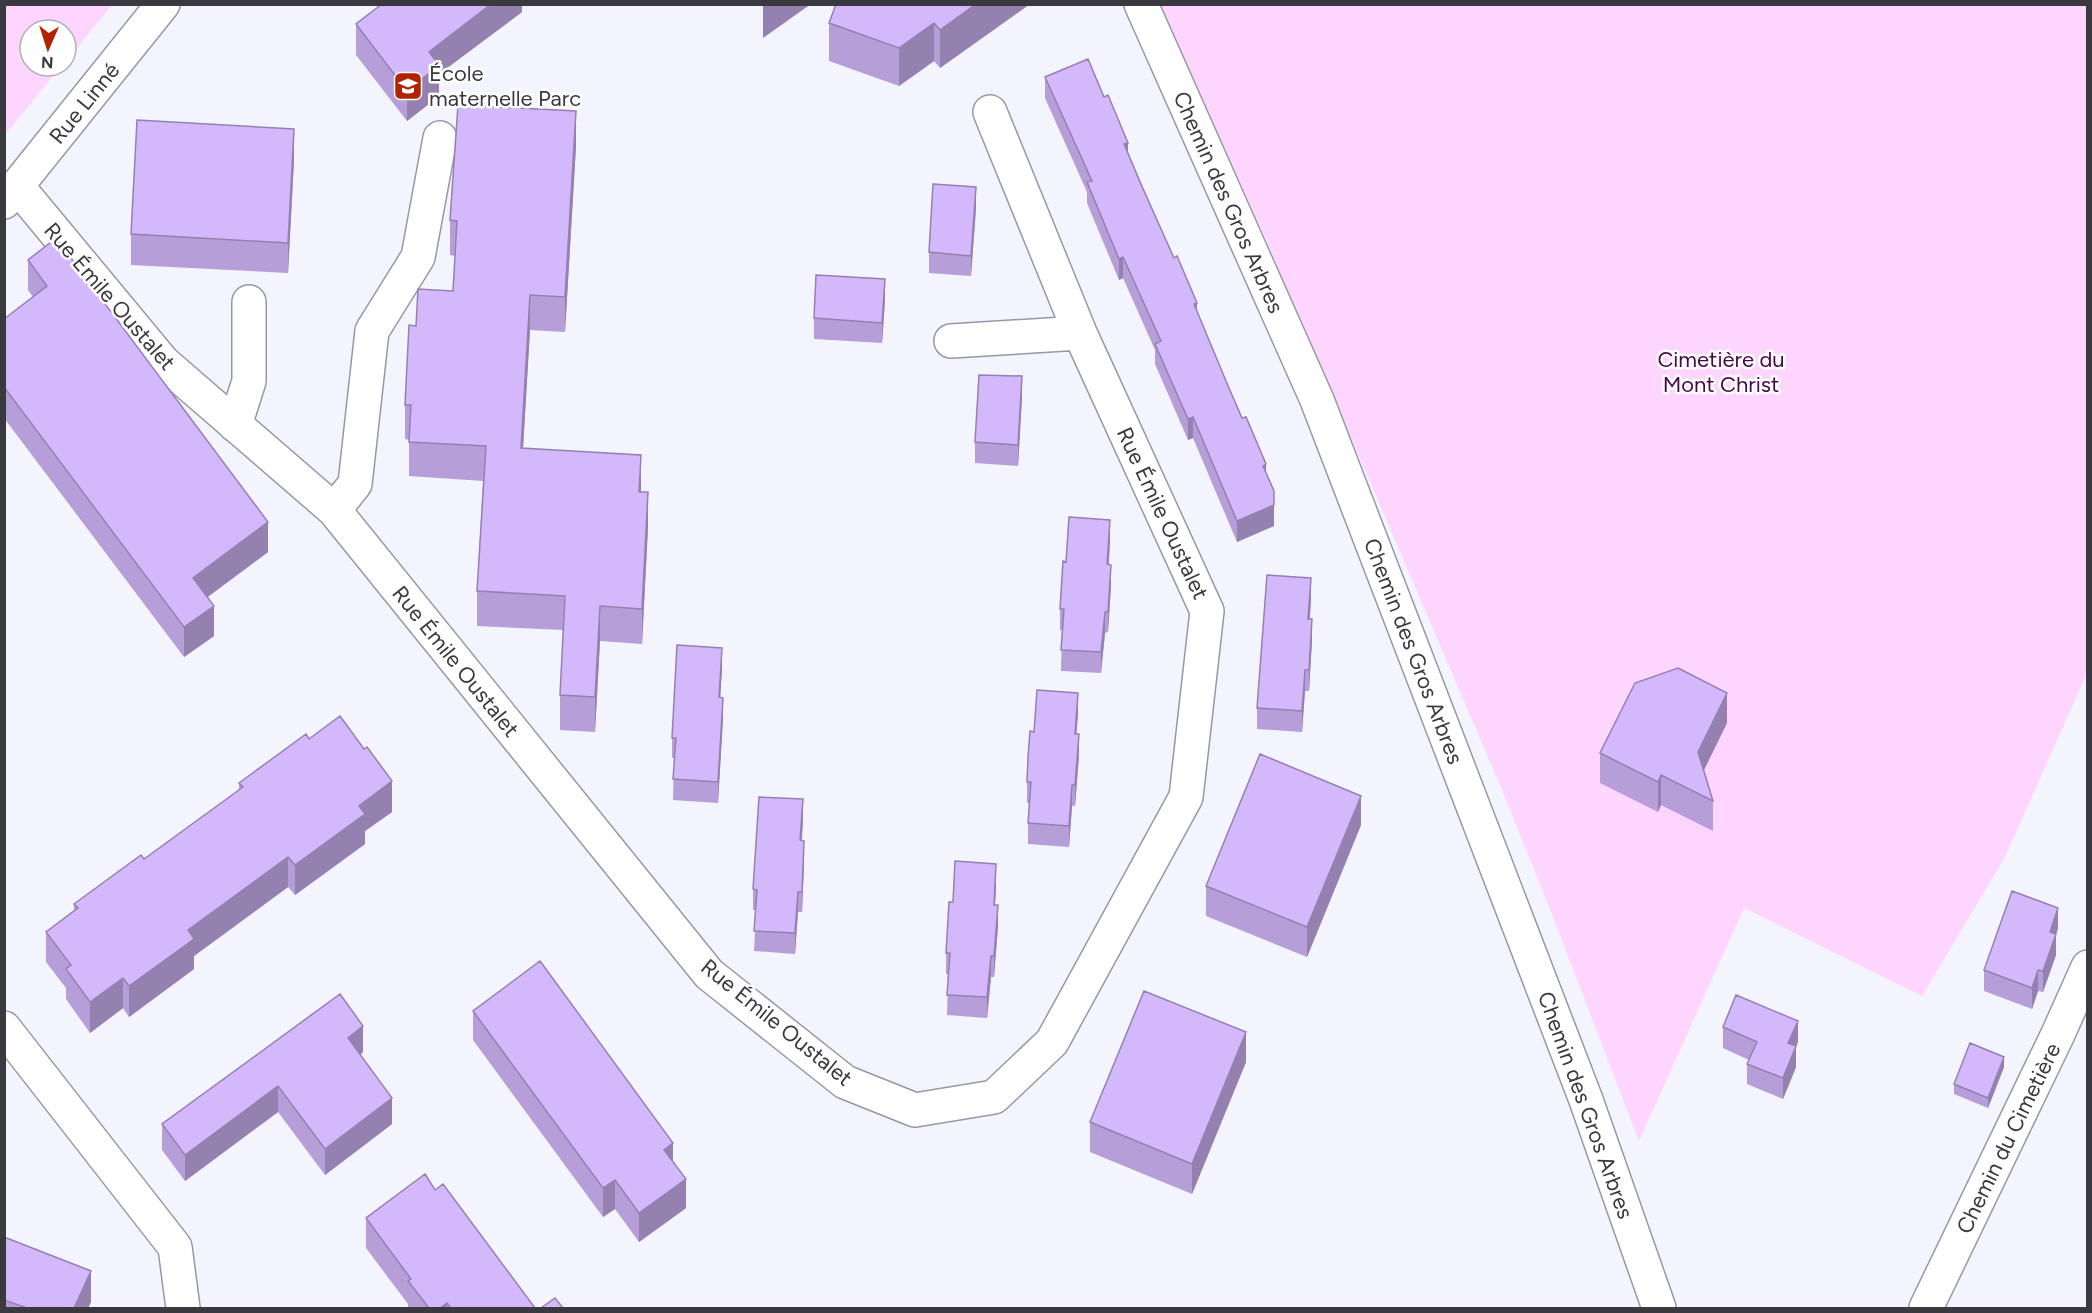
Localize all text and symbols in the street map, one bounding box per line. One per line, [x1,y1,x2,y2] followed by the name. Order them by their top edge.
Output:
[18,18,78,78] north arrow
[41,53,54,72] text: N
[43,57,125,149] street label: Rue Linné
[429,60,581,112] place label: École maternelle Parc
[392,70,424,102] school or university icon: École maternelle Parc
[1167,87,1290,317] street label: Chemin des Gros Arbres
[38,217,181,376] street label: Rue Émile Oustalet
[1657,346,1785,398] park label: Cimetière du Mont Christ
[1111,423,1214,604] street label: Rue Émile Oustalet
[1358,534,1469,768] street label: Chemin des Gros Arbres
[386,580,525,742] street label: Rue Émile Oustalet
[696,953,858,1092] street label: Rue Émile Oustalet
[1532,988,1639,1222] street label: Chemin des Gros Arbres
[1951,1038,2066,1238] street label: Chemin du Cimetière

